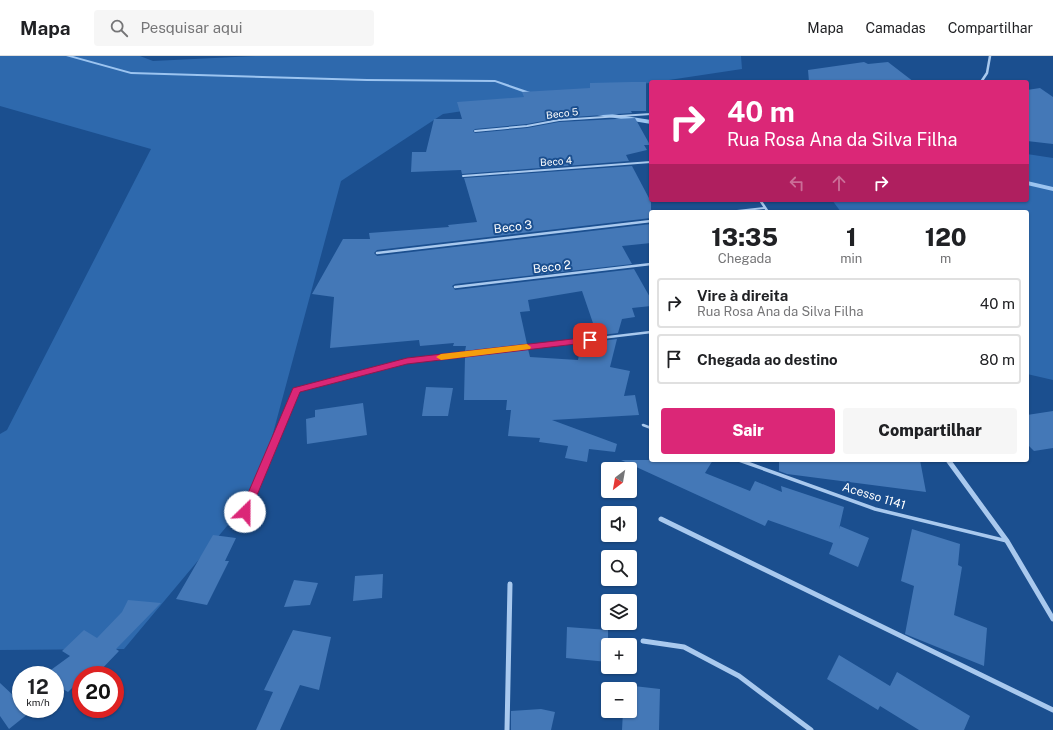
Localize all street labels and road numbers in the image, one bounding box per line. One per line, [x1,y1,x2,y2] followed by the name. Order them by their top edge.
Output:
[545,105,579,121] street label: Beco 5
[540,154,572,168] street label: Beco 4
[493,218,533,236] street label: Beco 3
[532,258,572,276] street label: Beco 2
[841,480,907,512] street label: Acesso 1141

